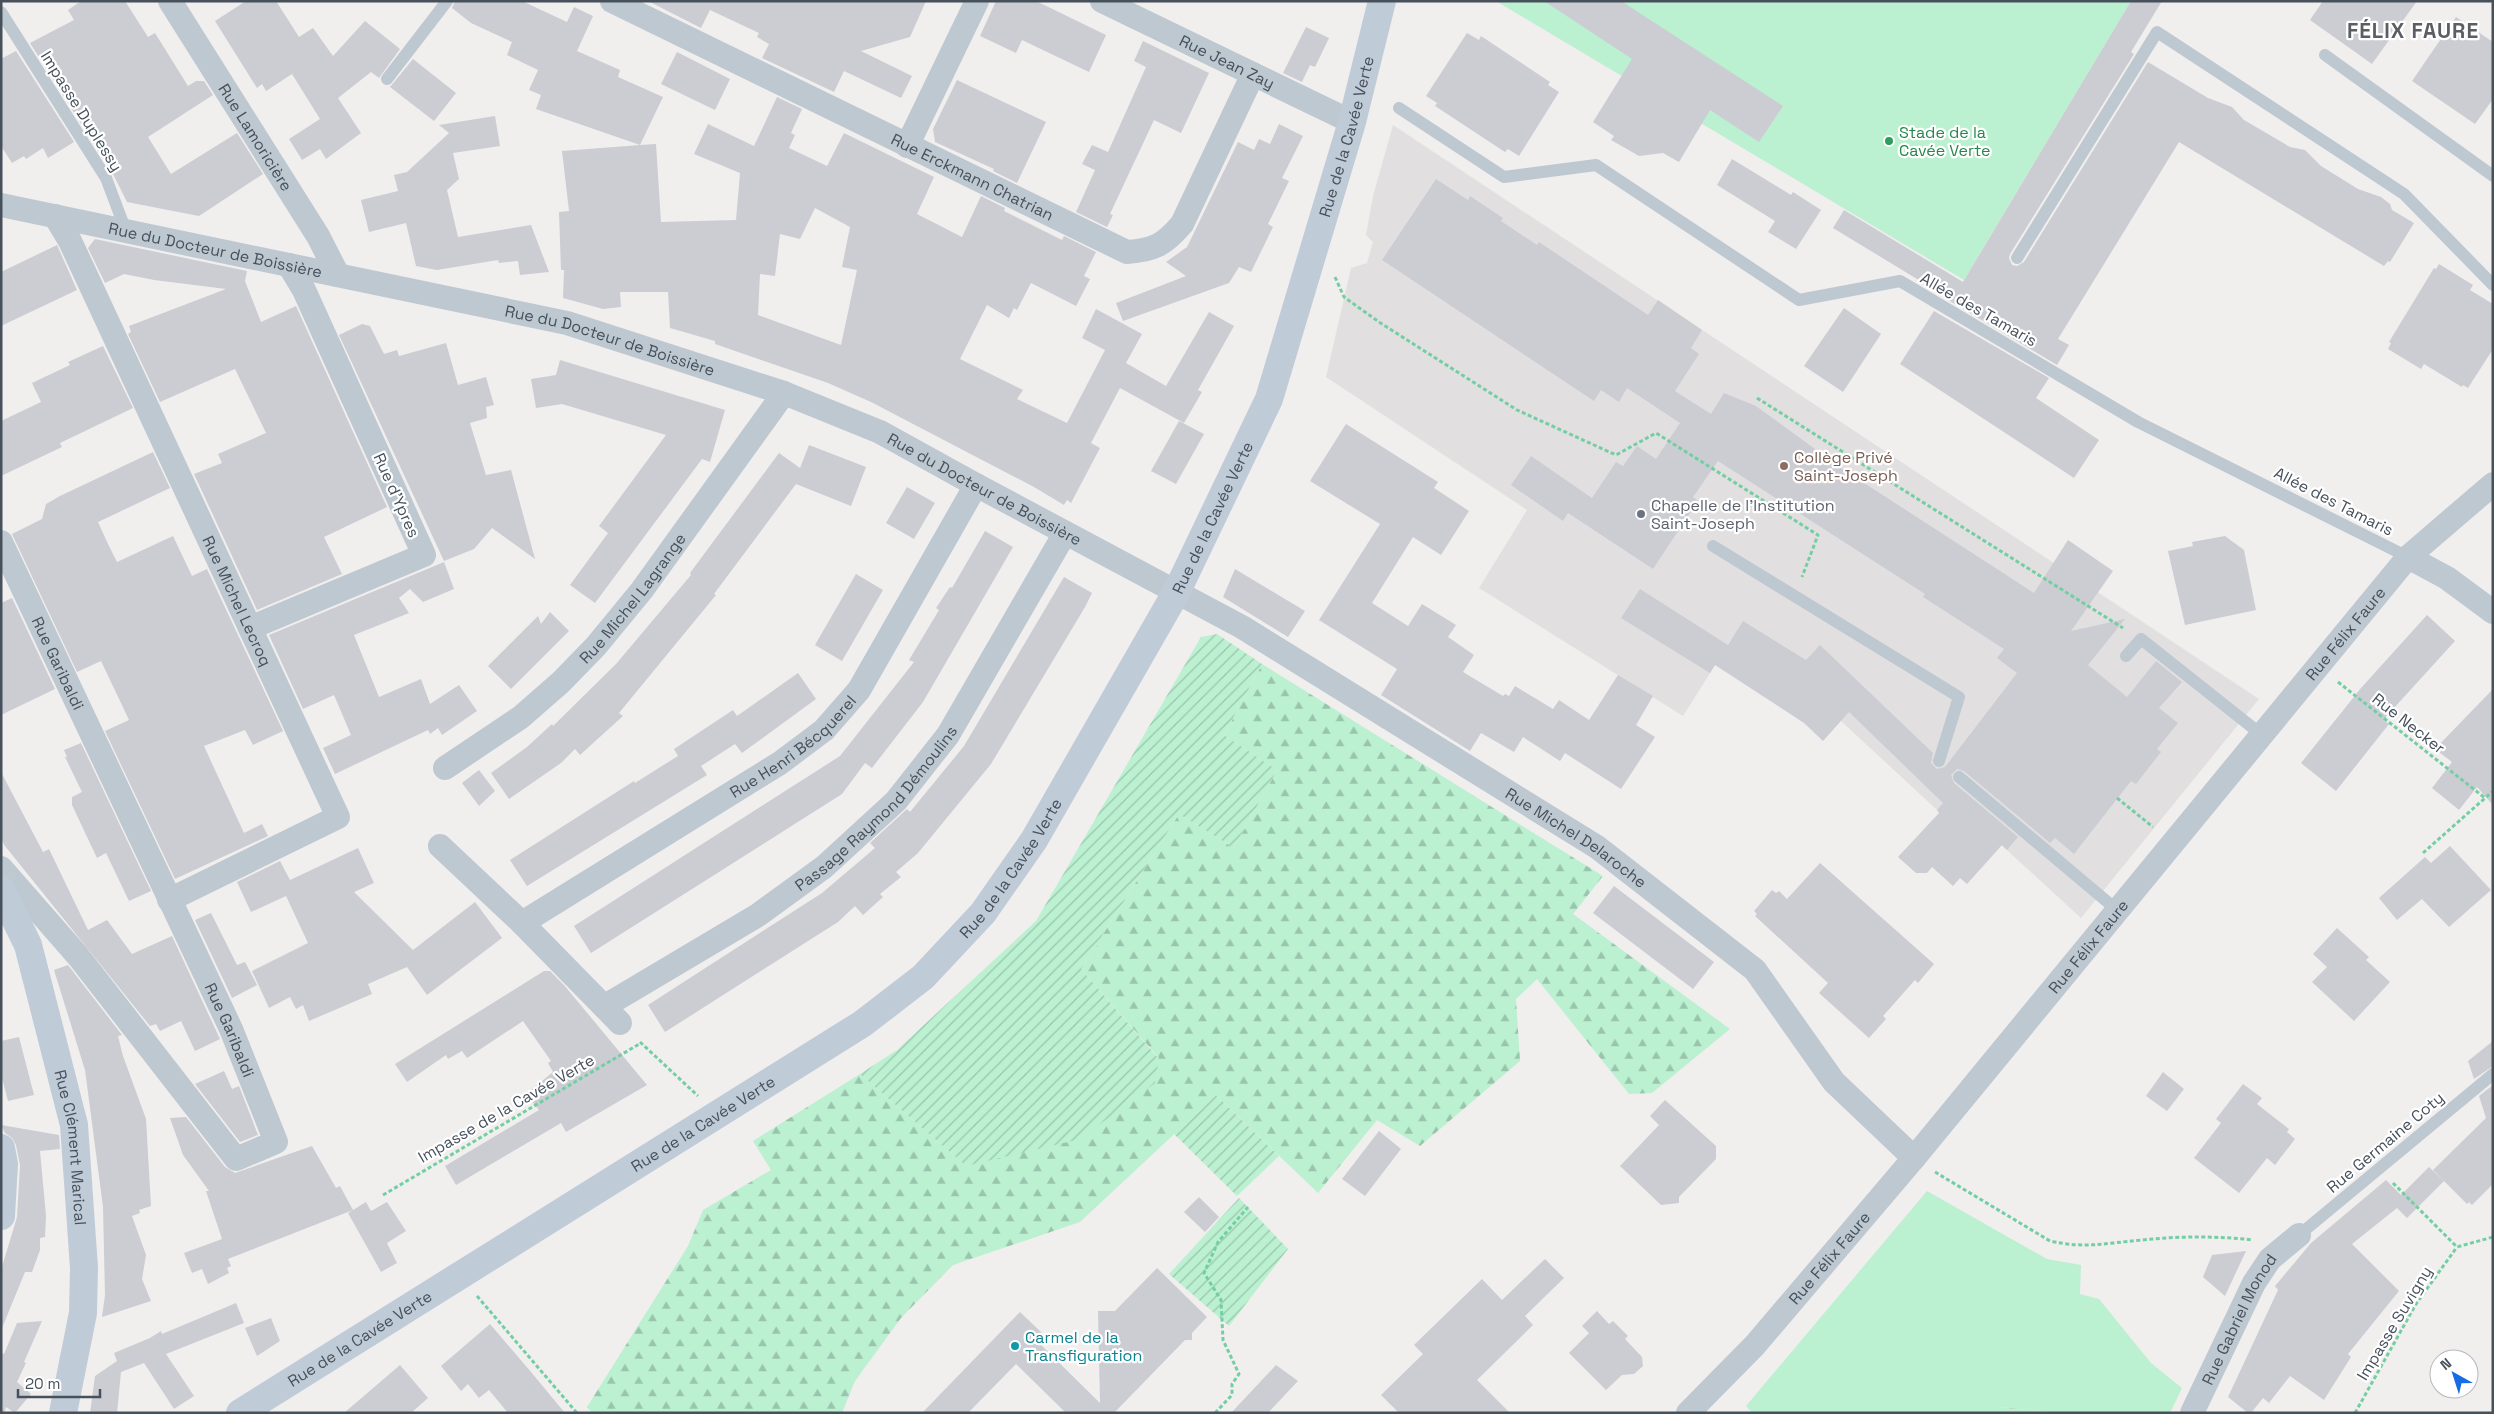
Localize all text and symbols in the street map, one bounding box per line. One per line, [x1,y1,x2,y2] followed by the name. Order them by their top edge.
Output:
[2347,17,2479,44] district label: FÉLIX FAURE
[1176,30,1278,94] street label: Rue Jean Zay
[36,47,127,175] street label: Impasse Duplessy
[1314,54,1379,220] street label: Rue de la Cavée Verte
[214,80,297,195] street label: Rue Lamoricière
[1899,122,1991,161] place label: Stade de la Cavée Verte
[887,129,1057,226] street label: Rue Erckmann Chatrian
[1883,135,1895,147] marker: Stade de la Cavée Verte
[107,218,324,283] street label: Rue du Docteur de Boissière
[1917,267,2041,351] street label: Allée des Tamaris
[503,300,717,381] street label: Rue du Docteur de Boissière
[884,428,1085,550] street label: Rue du Docteur de Boissière
[1167,438,1258,597] street label: Rue de la Cavée Verte
[1794,447,1898,486] place label: Collège Privé Saint-Joseph
[369,450,425,541] street label: Rue d'Ypres
[1778,460,1790,472] marker: Collège Privé Saint-Joseph
[2270,462,2397,541] street label: Allée des Tamaris
[1651,495,1835,534] place label: Chapelle de l'Institution Saint-Joseph
[1635,508,1647,520] marker: Chapelle de l'Institution Saint-Joseph
[575,529,691,668] street label: Rue Michel Lagrange
[198,532,276,670] street label: Rue Michel Lecroq
[2301,582,2390,685] street label: Rue Félix Faure
[27,613,89,713] street label: Rue Garibaldi
[2368,688,2449,758] street label: Rue Necker
[726,691,861,803] street label: Rue Henri Bécquerel
[791,722,962,896] street label: Passage Raymond Démoulins
[1501,783,1651,893] street label: Rue Michel Delaroche
[955,794,1067,943] street label: Rue de la Cavée Verte
[2044,895,2133,998] street label: Rue Félix Faure
[200,979,259,1080] street label: Rue Garibaldi
[414,1049,598,1168] street label: Impasse de la Cavée Verte
[49,1068,91,1226] street label: Rue Clément Marical
[627,1071,779,1177] street label: Rue de la Cavée Verte
[2322,1087,2448,1198] street label: Rue Germaine Coty
[1784,1207,1875,1309] street label: Rue Félix Faure
[2197,1250,2282,1388] street label: Rue Gabriel Monod
[2352,1262,2437,1384] street label: Impasse Suvigny
[284,1286,436,1392] street label: Rue de la Cavée Verte
[1025,1327,1142,1366] place label: Carmel de la Transfiguration
[1009,1340,1021,1352] marker: Carmel de la Transfiguration
[2429,1349,2479,1399] north arrow
[2437,1354,2455,1374] text: N
[18,1366,100,1398] scale bar
[25,1374,60,1393] text: 20 m

